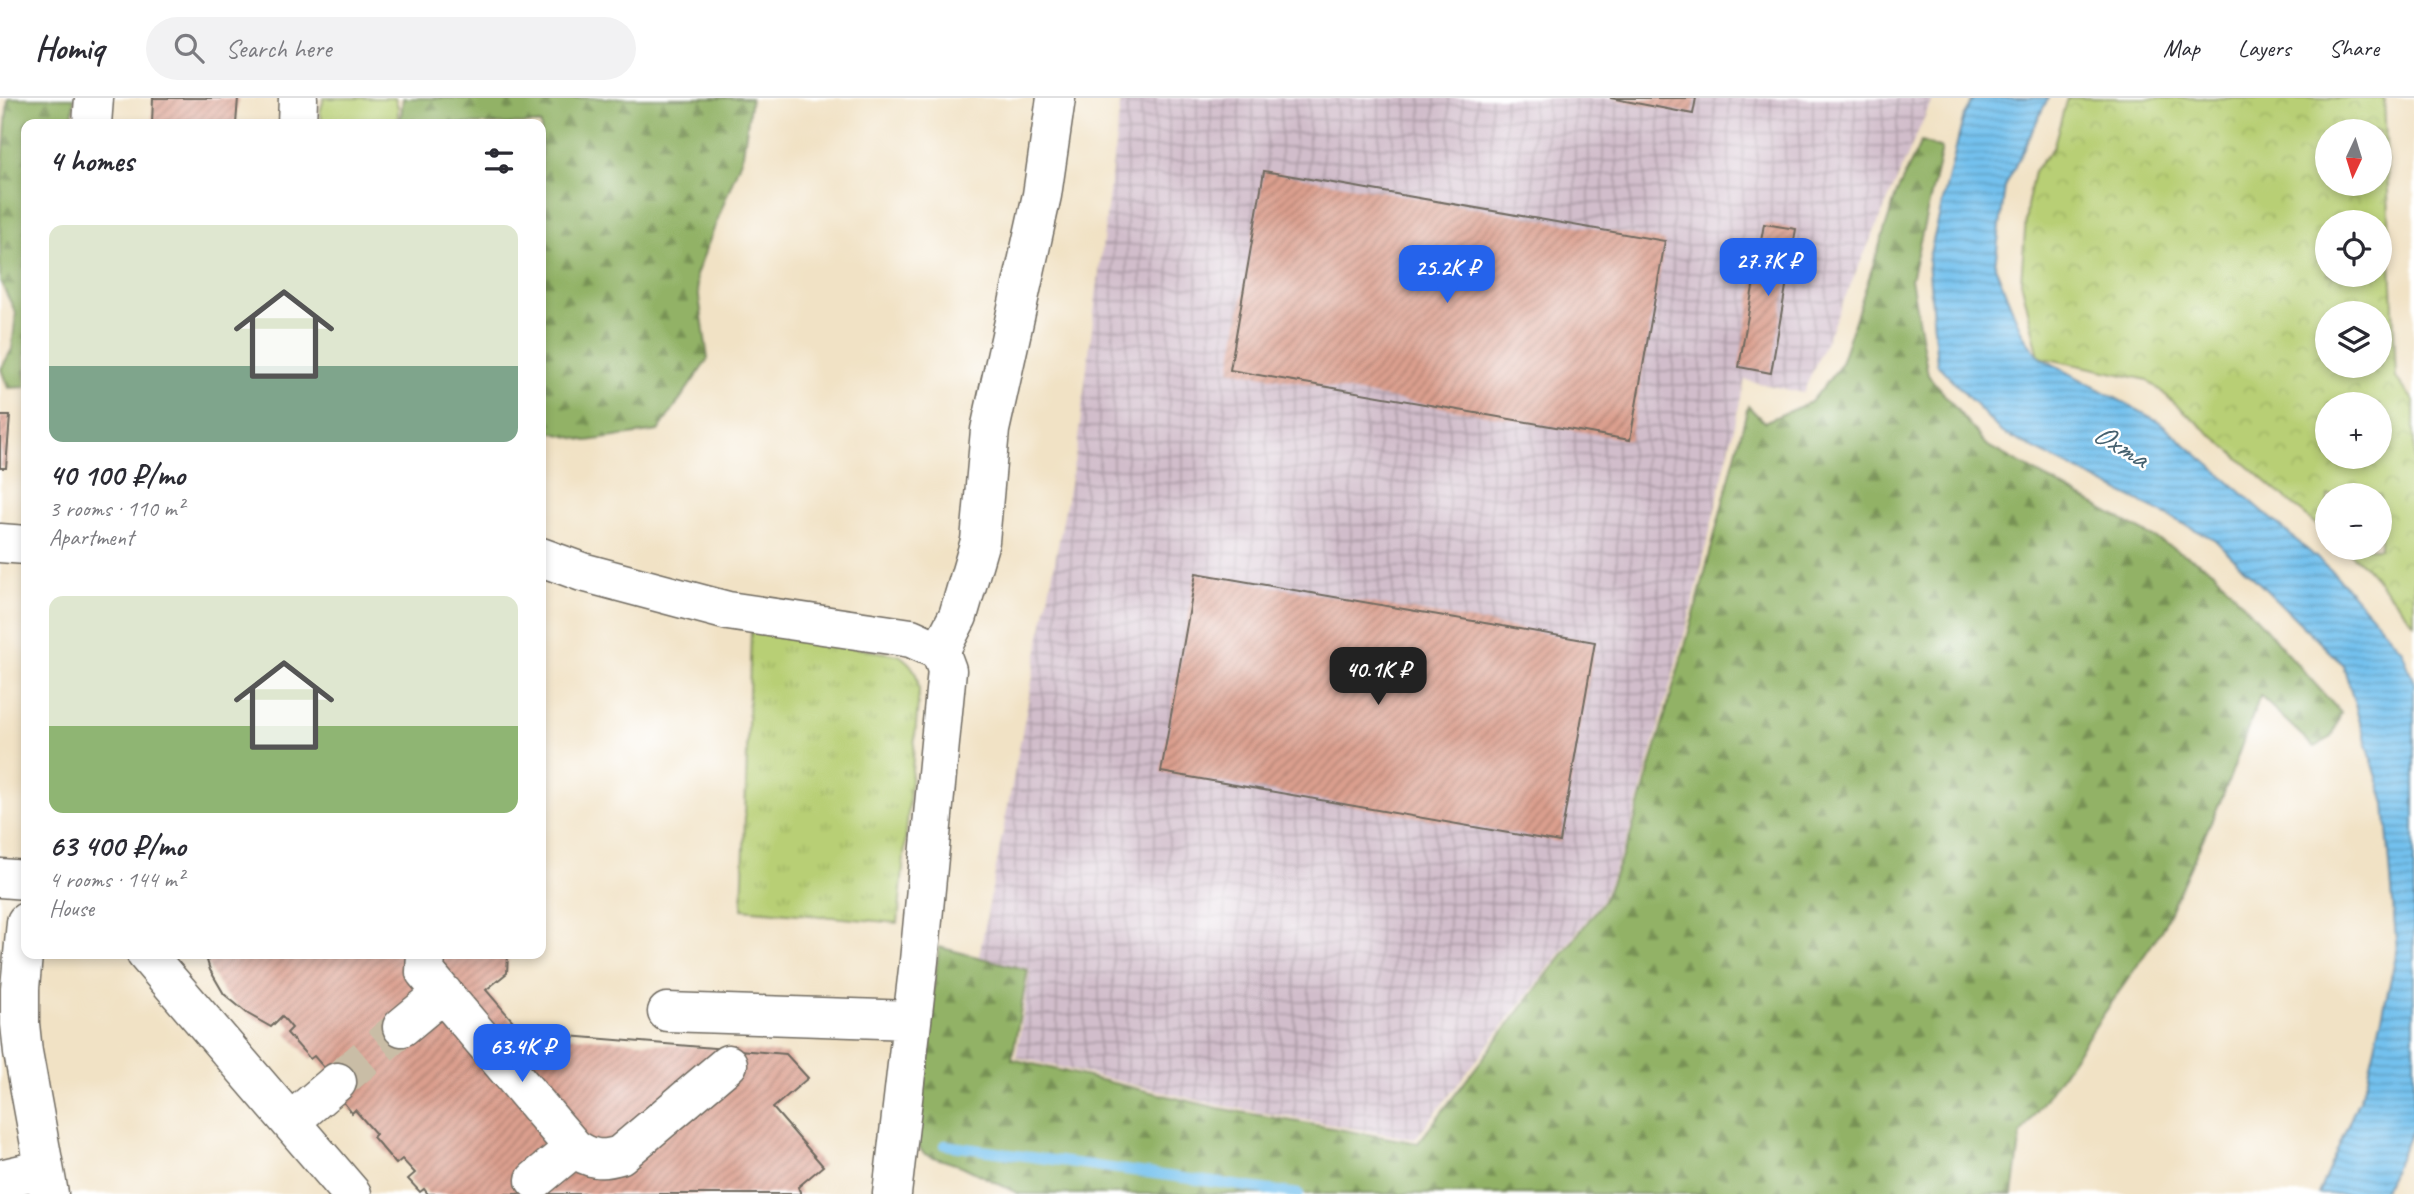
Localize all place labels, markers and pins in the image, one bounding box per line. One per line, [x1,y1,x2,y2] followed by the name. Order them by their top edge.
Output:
[1703,238,1833,298] pin: 27.7K ₽
[1382,246,1512,305] pin: 25.2K ₽
[1313,648,1443,707] pin: 40.1K ₽
[457,1024,587,1084] pin: 63.4K ₽

